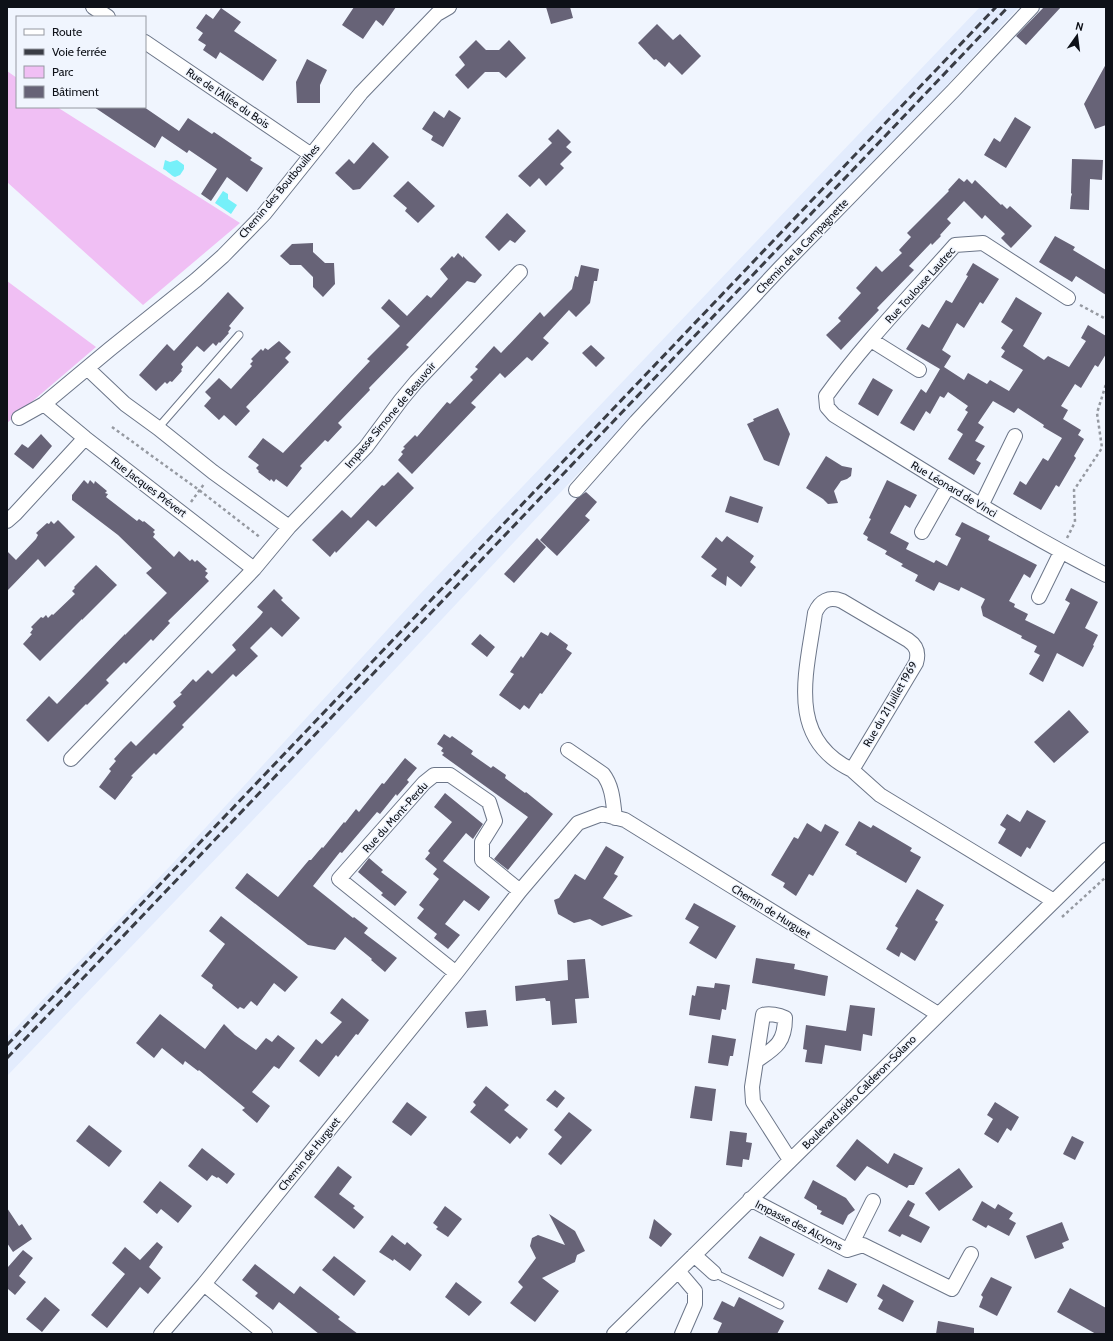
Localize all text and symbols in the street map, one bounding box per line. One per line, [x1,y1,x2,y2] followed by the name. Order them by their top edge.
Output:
[16,16,146,108] legend
[1057,16,1097,56] north arrow
[1074,19,1085,34] text: N
[52,24,82,39] text: Route
[52,44,106,59] text: Voie ferrée
[52,64,74,79] text: Parc
[183,65,273,131] street label: Rue de l'Allée du Bois
[52,84,99,99] text: Bâtiment
[235,141,323,241] street label: Chemin des Boutbouilhes
[753,195,851,297] street label: Chemin de la Campagnette
[882,244,958,326] street label: Rue Toulouse Lautrec
[341,359,439,471] street label: Impasse Simone de Beauvoir
[108,454,190,520] street label: Rue Jacques Prévert
[908,458,1000,520] street label: Rue Léonard de Vinci
[860,659,920,749] street label: Rue du 21 Juillet 1969
[359,778,431,855] street label: Rue du Mont-Perdu
[729,881,813,941] street label: Chemin de Hurguet
[799,1032,919,1152] street label: Boulevard Isidro Calderon-Solano
[275,1114,343,1194] street label: Chemin de Hurguet
[753,1197,845,1253] street label: Impasse des Alcyons

